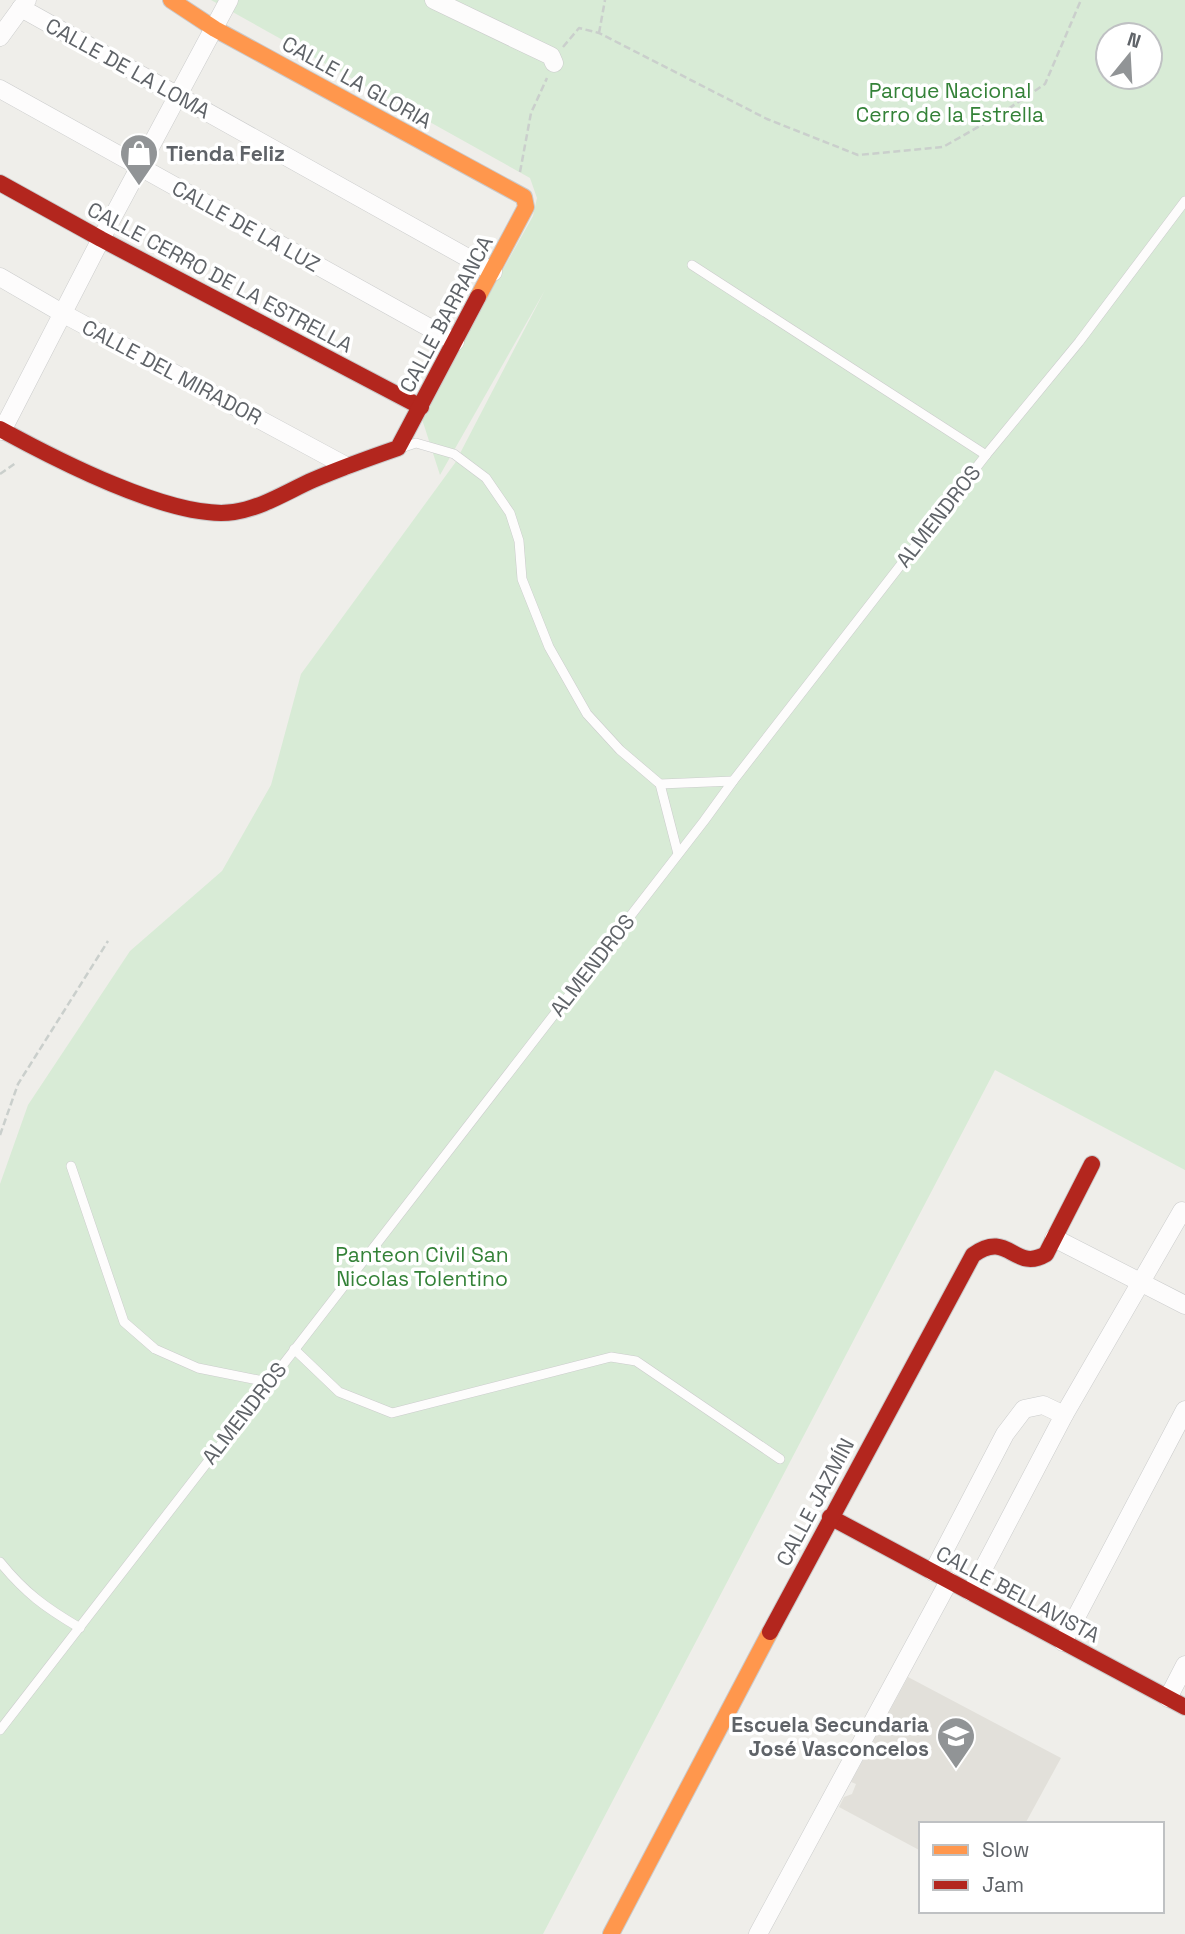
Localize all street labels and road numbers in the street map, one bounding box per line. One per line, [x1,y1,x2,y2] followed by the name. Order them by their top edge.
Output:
[41,12,215,124] street label: CALLE DE LA LOMA
[277,30,437,134] street label: CALLE LA GLORIA
[167,174,325,278] street label: CALLE DE LA LUZ
[83,195,357,359] street label: CALLE CERRO DE LA ESTRELLA
[393,231,499,397] street label: CALLE BARRANCA
[77,313,267,431] street label: CALLE DEL MIRADOR
[890,459,986,573] street label: ALMENDROS
[544,908,640,1022] street label: ALMENDROS
[196,1356,292,1470] street label: ALMENDROS
[770,1433,860,1571] street label: CALLE JAZMÍN
[931,1539,1105,1649] street label: CALLE BELLAVISTA

